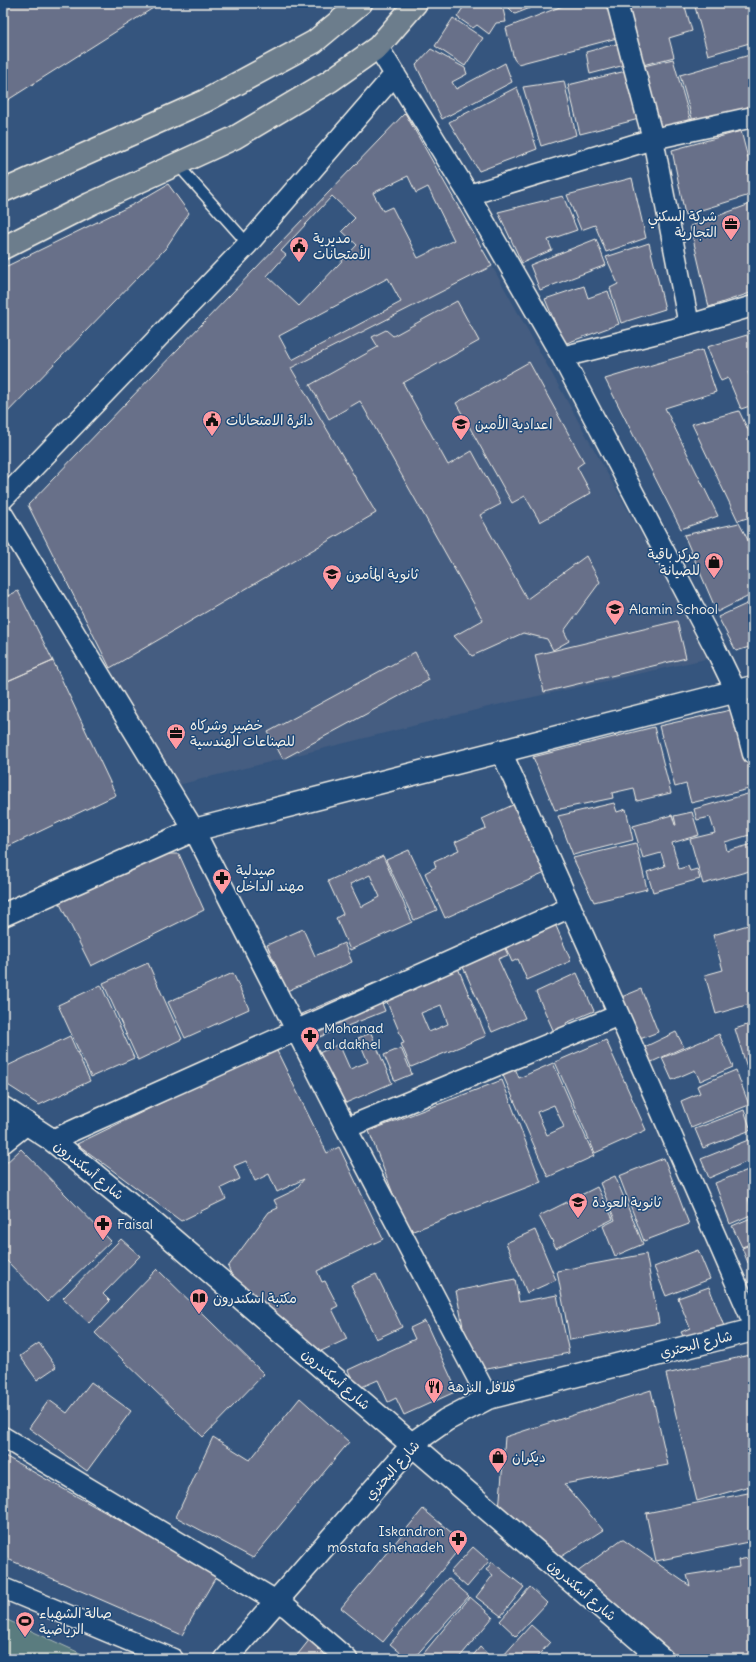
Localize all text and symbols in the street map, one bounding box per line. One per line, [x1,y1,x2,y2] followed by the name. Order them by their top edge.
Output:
[648,207,717,241] place label: شركة السكني التجارية
[720,213,742,241] office icon: شركة السكني التجارية
[313,229,370,263] place label: مديرية الأمتحانات
[288,235,310,263] public building icon: مديرية الأمتحانات
[201,409,223,437] public building icon: دائرة الامتحانات
[226,411,314,429] place label: دائرة الامتحانات
[450,413,472,441] school or university icon: اعدادية الأمين
[475,415,553,433] place label: اعدادية الأمين
[647,545,700,579] place label: مركز باقية للصيانة
[703,551,725,579] shop icon: مركز باقية للصيانة
[321,563,343,591] school or university icon: ثانوية المأمون
[346,565,419,583] place label: ثانوية المأمون
[604,598,626,626] school or university icon: Alamin School
[629,600,718,618] place label: Alamin School
[190,716,295,750] place label: خضير وشركاه للصناعات الهندسية
[165,722,187,750] office icon: خضير وشركاه للصناعات الهندسية
[236,861,304,895] place label: صيدلية مهند الداخل
[211,867,233,895] pharmacy icon: صيدلية مهند الداخل
[324,1019,383,1053] place label: Mohanad al dakhel
[299,1025,321,1053] pharmacy icon: Mohanad al dakhel
[50,1136,128,1205] street label: شارع أسكندرون
[567,1191,589,1219] school or university icon: ثانوية العودة
[592,1193,662,1212] place label: ثانوية العودة
[92,1213,114,1241] pharmacy icon: Faisal
[117,1215,153,1233] place label: Faisal
[188,1287,210,1315] library icon: مكتبة اسكندرون
[213,1289,297,1307] place label: مكتبة اسكندرون
[658,1326,735,1364] street label: شارع البحتري
[297,1344,374,1414] street label: شارع أسكندرون
[423,1376,445,1404] restaurant icon: فلافل النزهة
[448,1378,516,1396] place label: فلافل النزهة
[360,1436,425,1505] street label: شارع البحتري
[487,1446,509,1474] shop icon: ديكران
[512,1448,546,1466] place label: ديكران
[327,1522,444,1556] place label: Iskandron mostafa shehadeh
[447,1528,469,1556] pharmacy icon: Iskandron mostafa shehadeh
[543,1555,620,1625] street label: شارع أسكندرون
[39,1604,112,1638] place label: صالة الشهباء الرياضية
[14,1610,36,1638] sports icon: صالة الشهباء الرياضية

